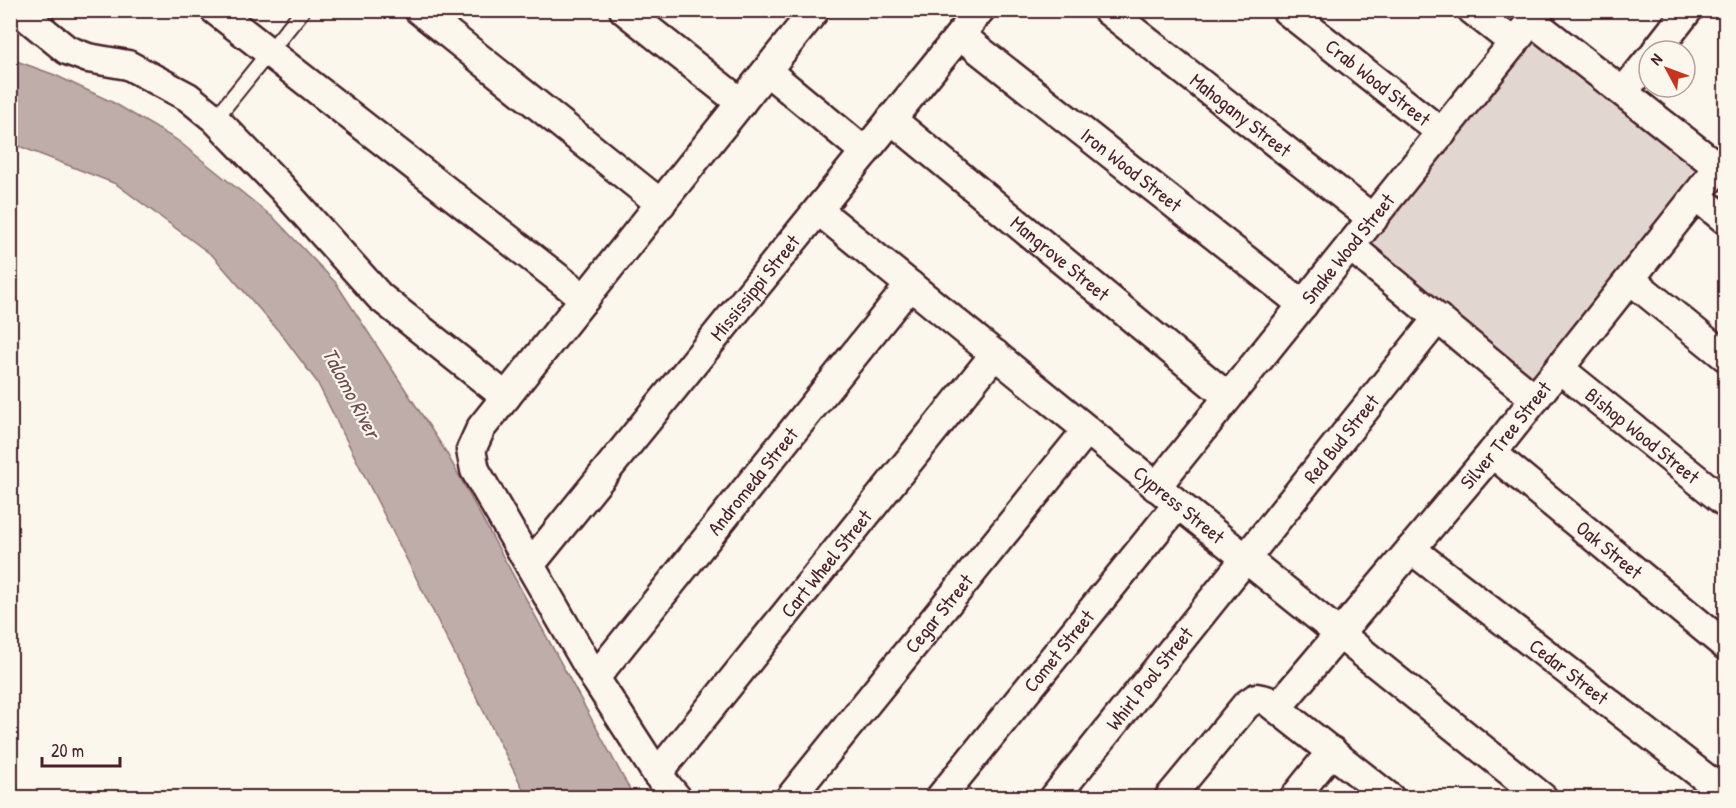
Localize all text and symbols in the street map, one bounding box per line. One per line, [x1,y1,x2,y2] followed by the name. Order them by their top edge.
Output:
[1320,32,1437,133] street label: Crab Wood Street
[1637,39,1697,99] north arrow
[1645,48,1667,70] text: N
[1185,66,1298,164] street label: Mahogany Street
[1075,121,1189,218] street label: Iron Wood Street
[1295,187,1401,309] street label: Snake Wood Street
[1005,209,1116,307] street label: Mangrove Street
[703,228,806,346] street label: Mississippi Street
[315,342,389,446] water label: Talomo River
[1453,374,1558,494] street label: Silver Tree Street
[1580,381,1706,490] street label: Bishop Wood Street
[1297,388,1386,489] street label: Red Bud Street
[701,421,804,541] street label: Andromeda Street
[1128,459,1232,550] street label: Cypress Street
[774,503,878,623] street label: Cart Wheel Street
[1571,514,1649,585] street label: Oak Street
[898,567,979,659] street label: Cegar Street
[1017,603,1101,698] street label: Comet Street
[1100,620,1200,736] street label: Whirl Pool Street
[1524,632,1615,711] street label: Cedar Street
[42,730,120,768] scale bar
[51,738,84,763] text: 20 m

